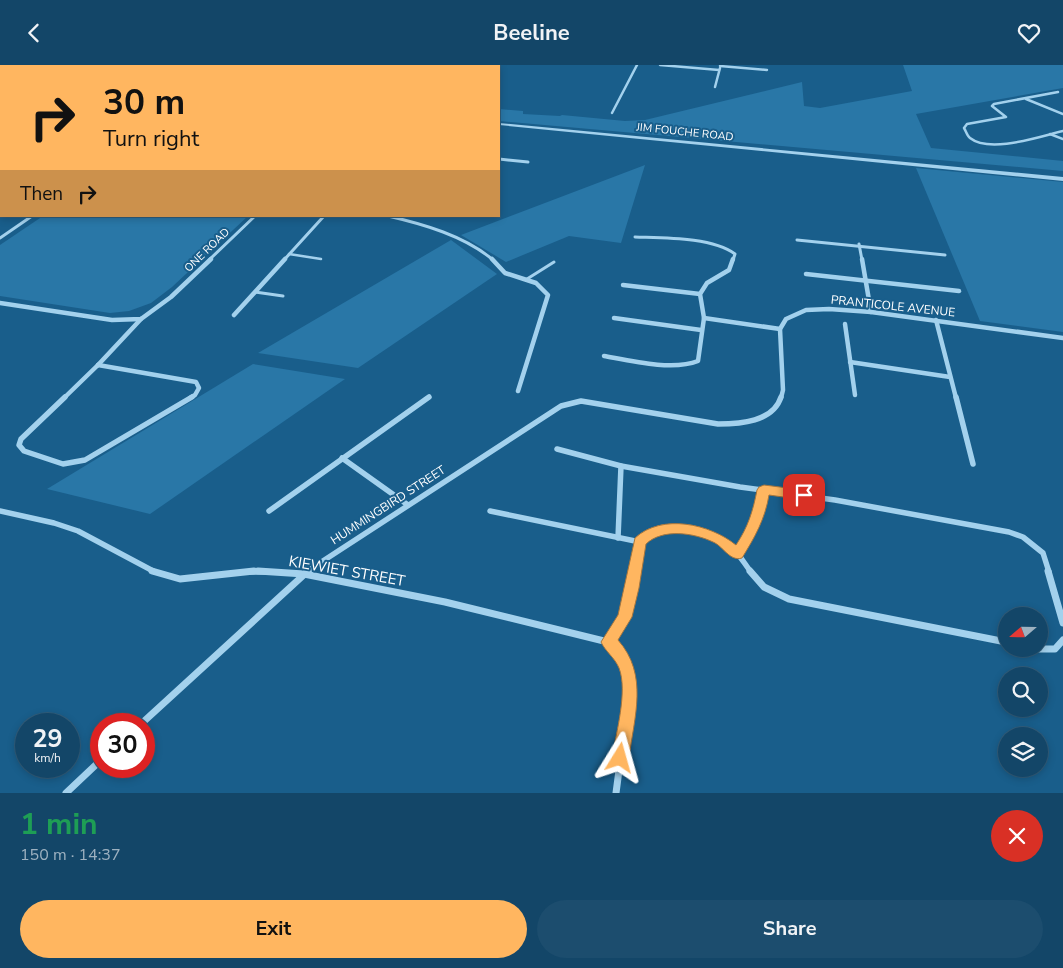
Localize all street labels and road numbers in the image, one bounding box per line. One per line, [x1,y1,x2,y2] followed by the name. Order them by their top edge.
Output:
[635,119,734,145] street label: JIM FOUCHE ROAD
[181,225,233,275] street label: ONE ROAD
[830,292,956,320] street label: PRANTICOLE AVENUE
[328,461,449,548] street label: HUMMINGBIRD STREET
[287,551,407,591] street label: KIEWIET STREET

